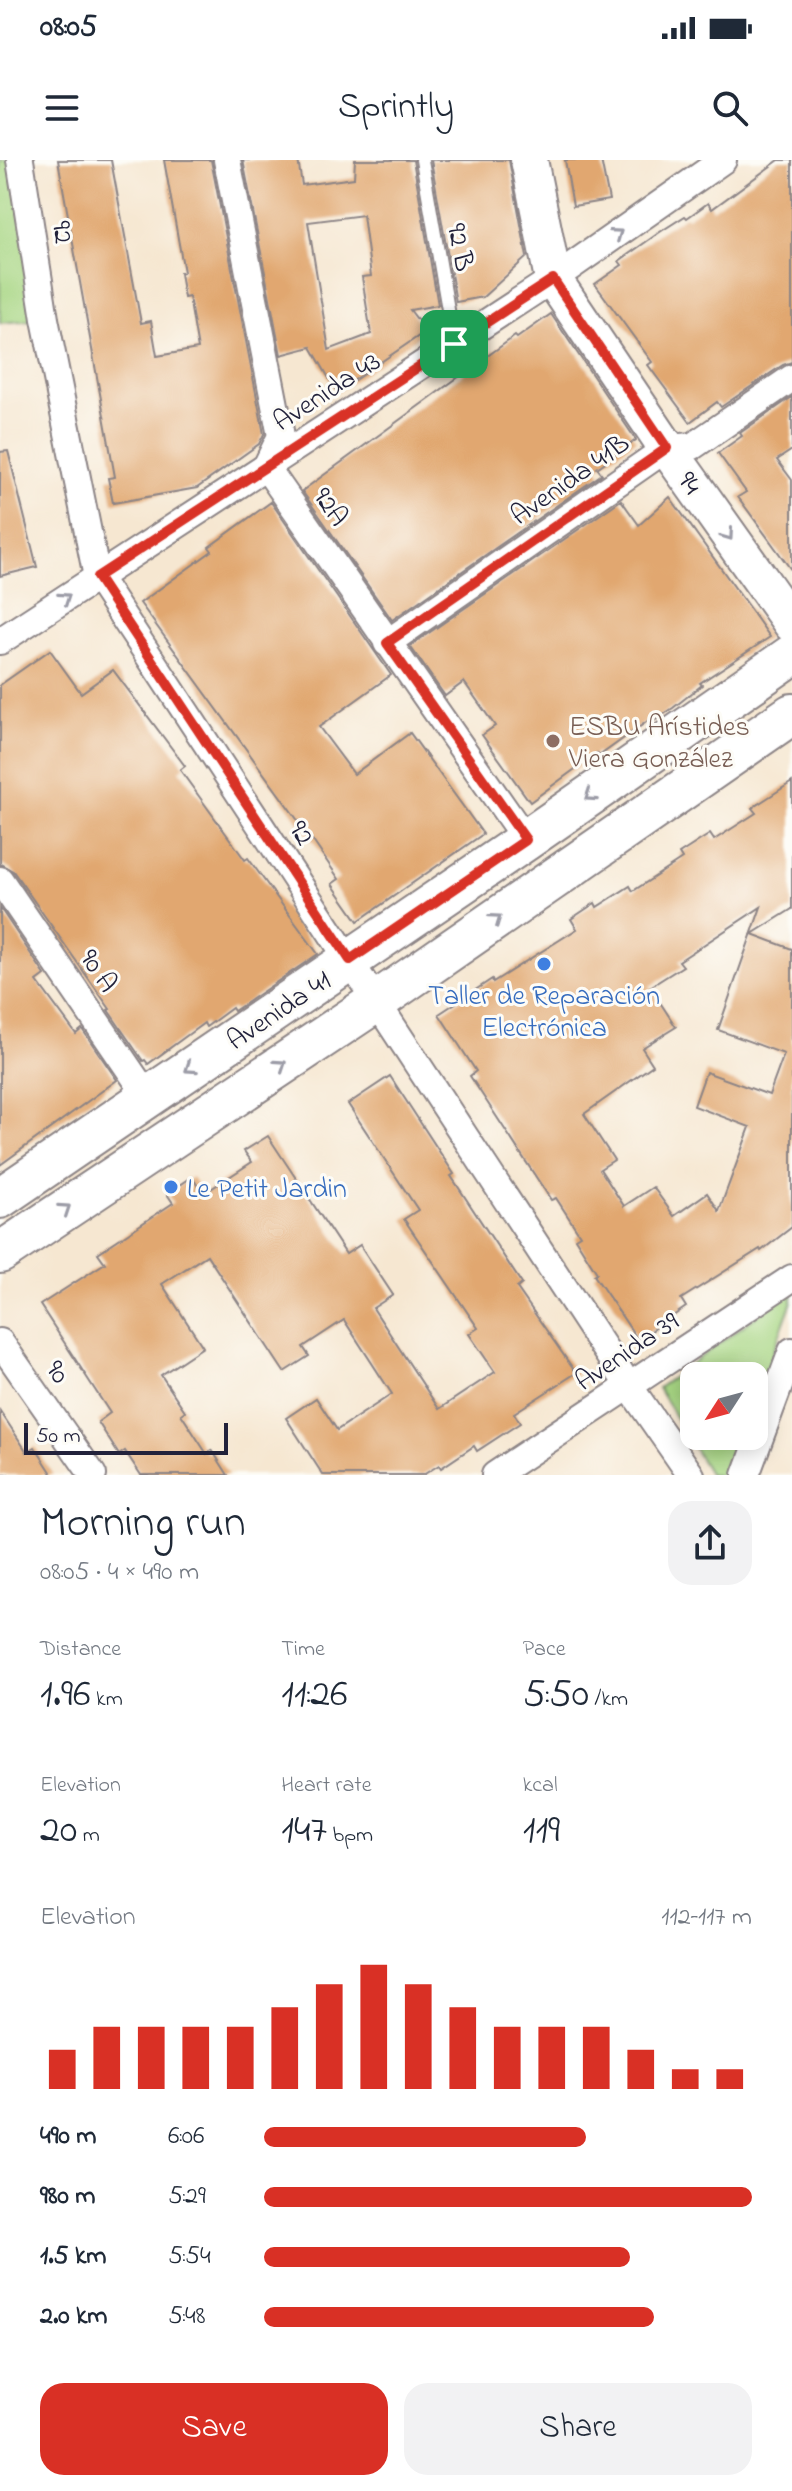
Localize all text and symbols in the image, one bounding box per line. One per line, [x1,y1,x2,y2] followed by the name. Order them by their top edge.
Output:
[40,6,97,50] text: 08:05
[338,82,454,135] text: Sprintly
[40,86,84,130] icon: menu
[708,86,752,130] icon: search
[39,218,83,247] street label: 92
[434,220,483,275] street label: 92 B
[609,229,623,244] one-way arrow
[420,310,488,378] pin
[432,322,476,366] icon: arrive
[266,343,390,443] street label: Avenida 43
[503,425,639,537] street label: Avenida 41B
[666,464,711,504] street label: 94
[301,480,357,536] street label: 92A
[718,526,733,540] one-way arrow
[56,593,71,608] one-way arrow
[568,708,750,781] place label: ESBU Arístides Viera González
[544,732,562,750] marker: ESBU Arístides Viera González
[585,786,599,801] one-way arrow
[277,813,323,855] street label: 92
[487,914,501,929] one-way arrow
[68,942,127,1002] street label: 90 A
[535,955,553,973] marker: Taller de Reparación Electrónica
[219,962,341,1062] street label: Avenida 41
[428,977,660,1050] place label: Taller de Reparación Electrónica
[184,1058,199,1073] one-way arrow
[272,1060,287,1075] one-way arrow
[187,1170,347,1211] place label: Le Petit Jardin
[162,1178,180,1196] marker: Le Petit Jardin
[56,1204,70,1219] one-way arrow
[568,1303,689,1403] street label: Avenida 39
[33,1353,79,1393] street label: 90
[680,1362,768,1450] north arrow
[680,1362,768,1450] map controls
[24,1419,228,1455] scale bar
[36,1421,81,1453] text: 50 m
[40,1492,246,1556] text: Morning run
[668,1501,752,1585] button: share
[40,1554,199,1592] text: 08:05 · 4 × 490 m
[40,1634,121,1666] text: Distance
[281,1634,325,1666] text: Time
[523,1634,566,1666] text: Pace
[40,1666,91,1725] text: 1.96
[281,1666,348,1725] text: 11:26
[523,1666,589,1725] text: 5:50
[91,1684,123,1716] text: km
[589,1684,628,1716] text: /km
[40,1770,121,1802] text: Elevation
[281,1770,372,1802] text: Heart rate
[523,1770,558,1802] text: kcal
[40,1802,77,1861] text: 20
[281,1802,327,1861] text: 147
[523,1802,560,1861] text: 119
[77,1820,100,1852] text: m
[327,1820,373,1852] text: bpm
[40,1899,136,1937] text: Elevation
[661,1899,752,1937] text: 112–117 m
[40,2118,96,2156] text: 490 m
[168,2118,204,2156] text: 6:06
[40,2178,95,2216] text: 980 m
[168,2178,206,2216] text: 5:29
[40,2238,107,2276] text: 1.5 km
[168,2238,211,2276] text: 5:54
[40,2298,108,2336] text: 2.0 km
[168,2298,206,2336] text: 5:48
[40,2383,388,2475] button: Save
[404,2383,752,2475] button: Share

